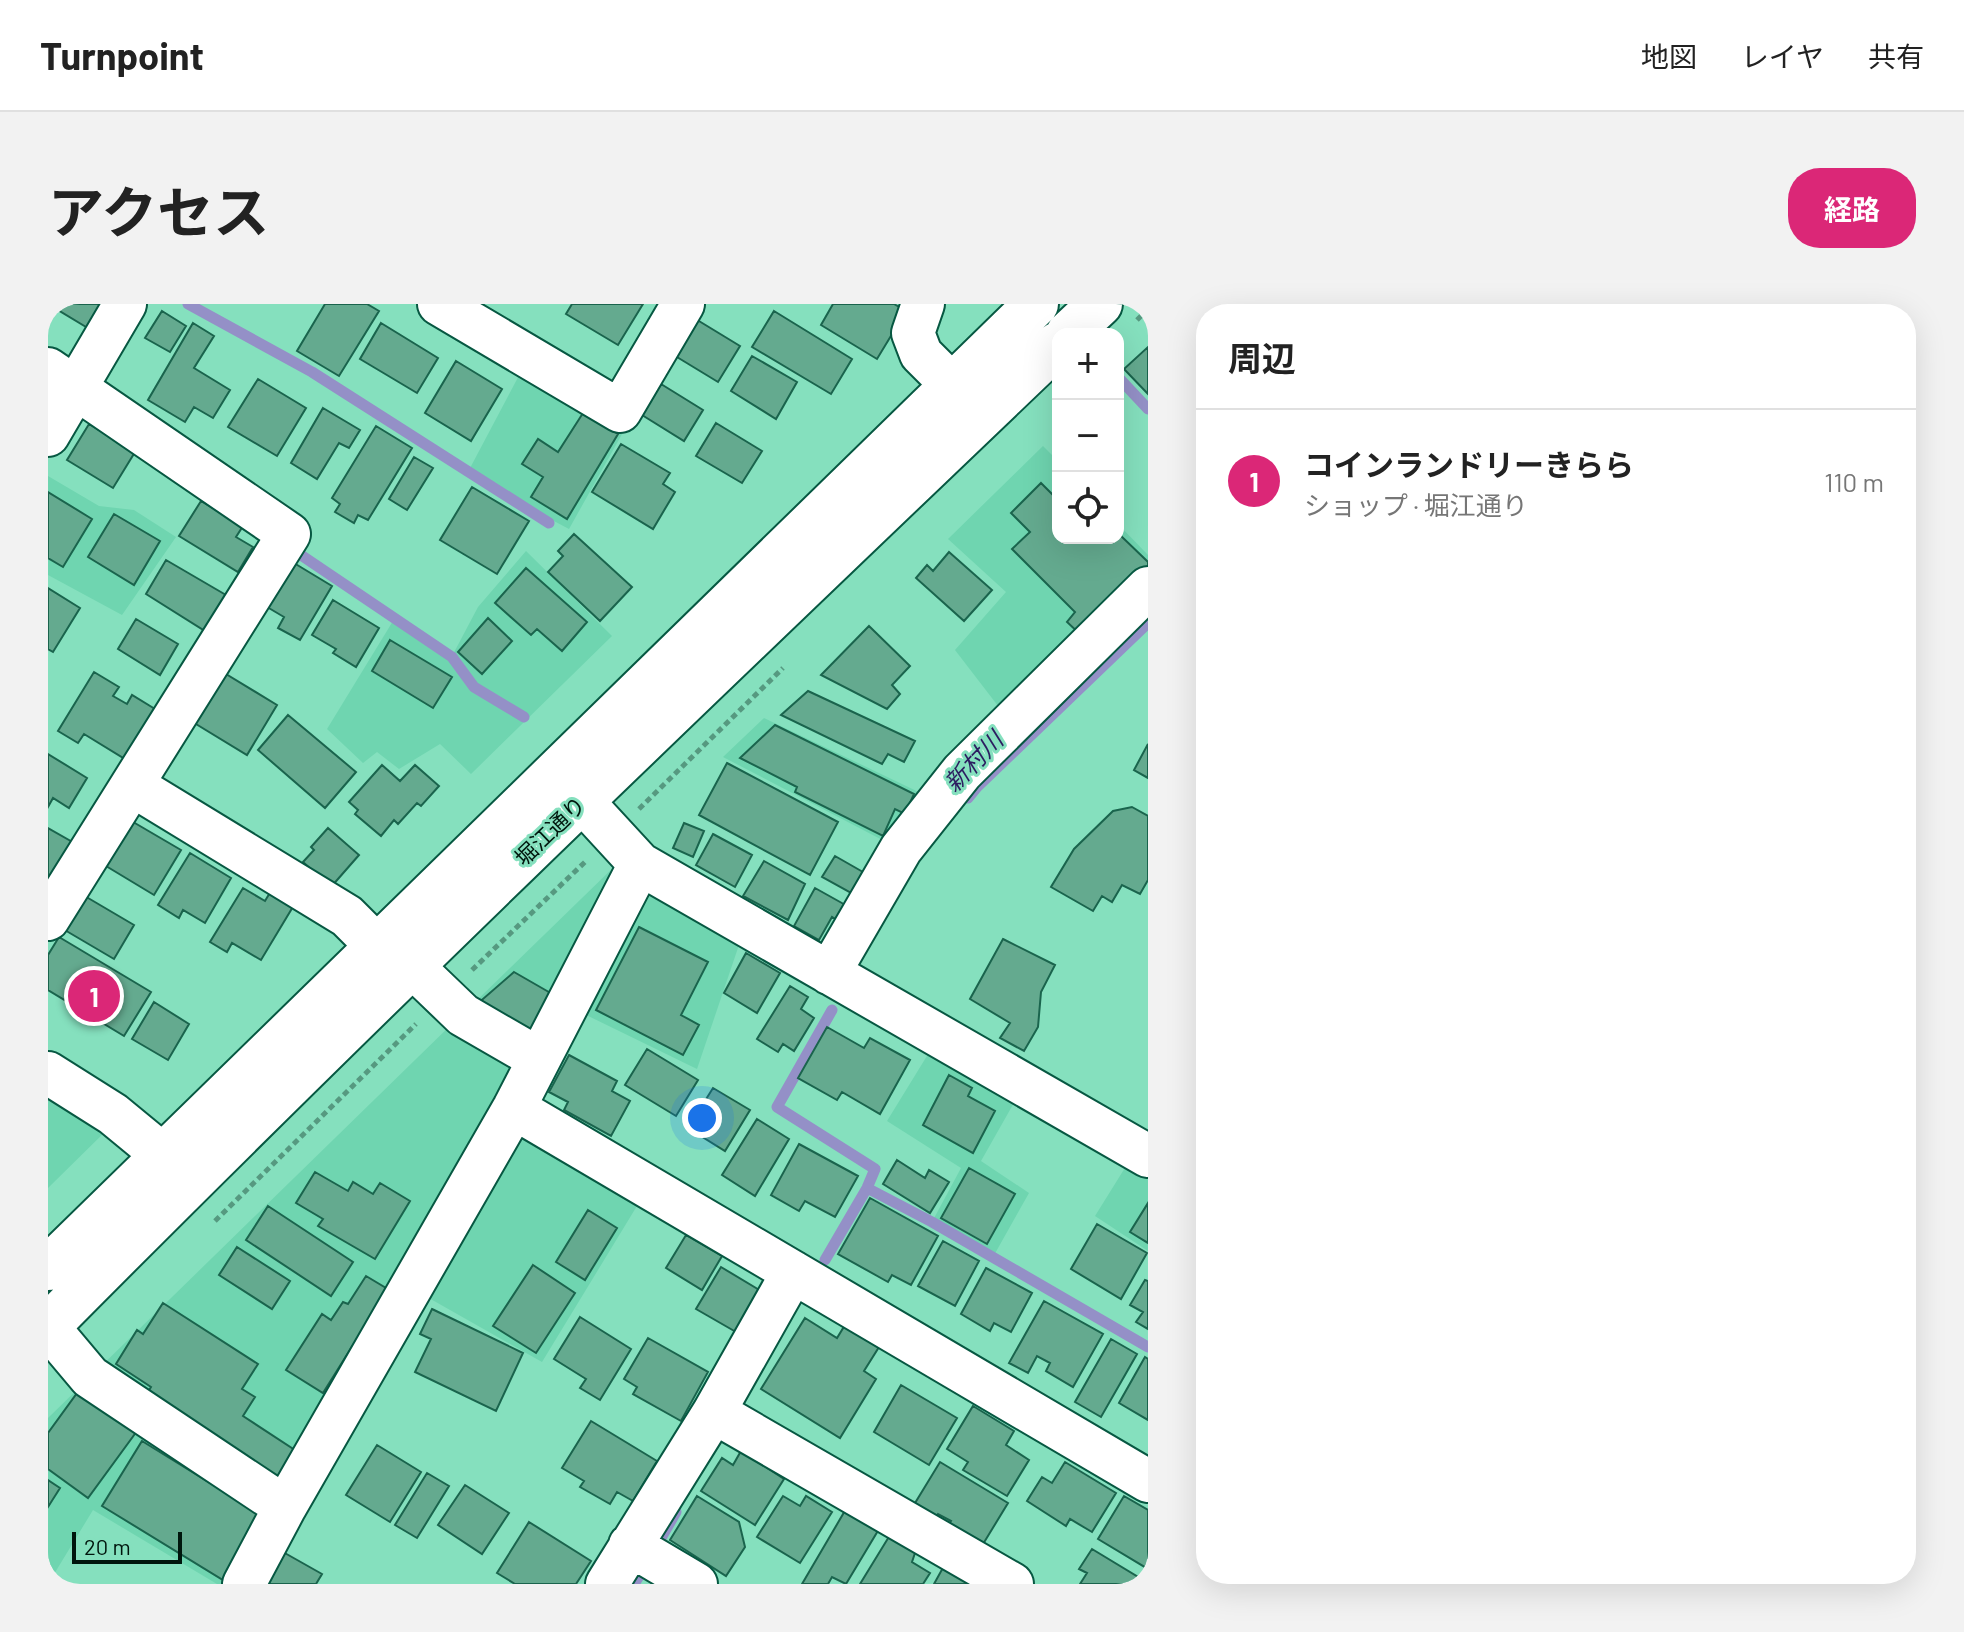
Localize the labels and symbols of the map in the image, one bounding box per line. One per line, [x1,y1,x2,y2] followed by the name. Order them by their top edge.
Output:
[937,723,1010,797] water label: 新村川
[509,790,590,870] street label: 堀江通り
[68,966,120,1026] pin: 1
[682,1098,722,1138] your location
[72,1528,182,1564] scale bar

